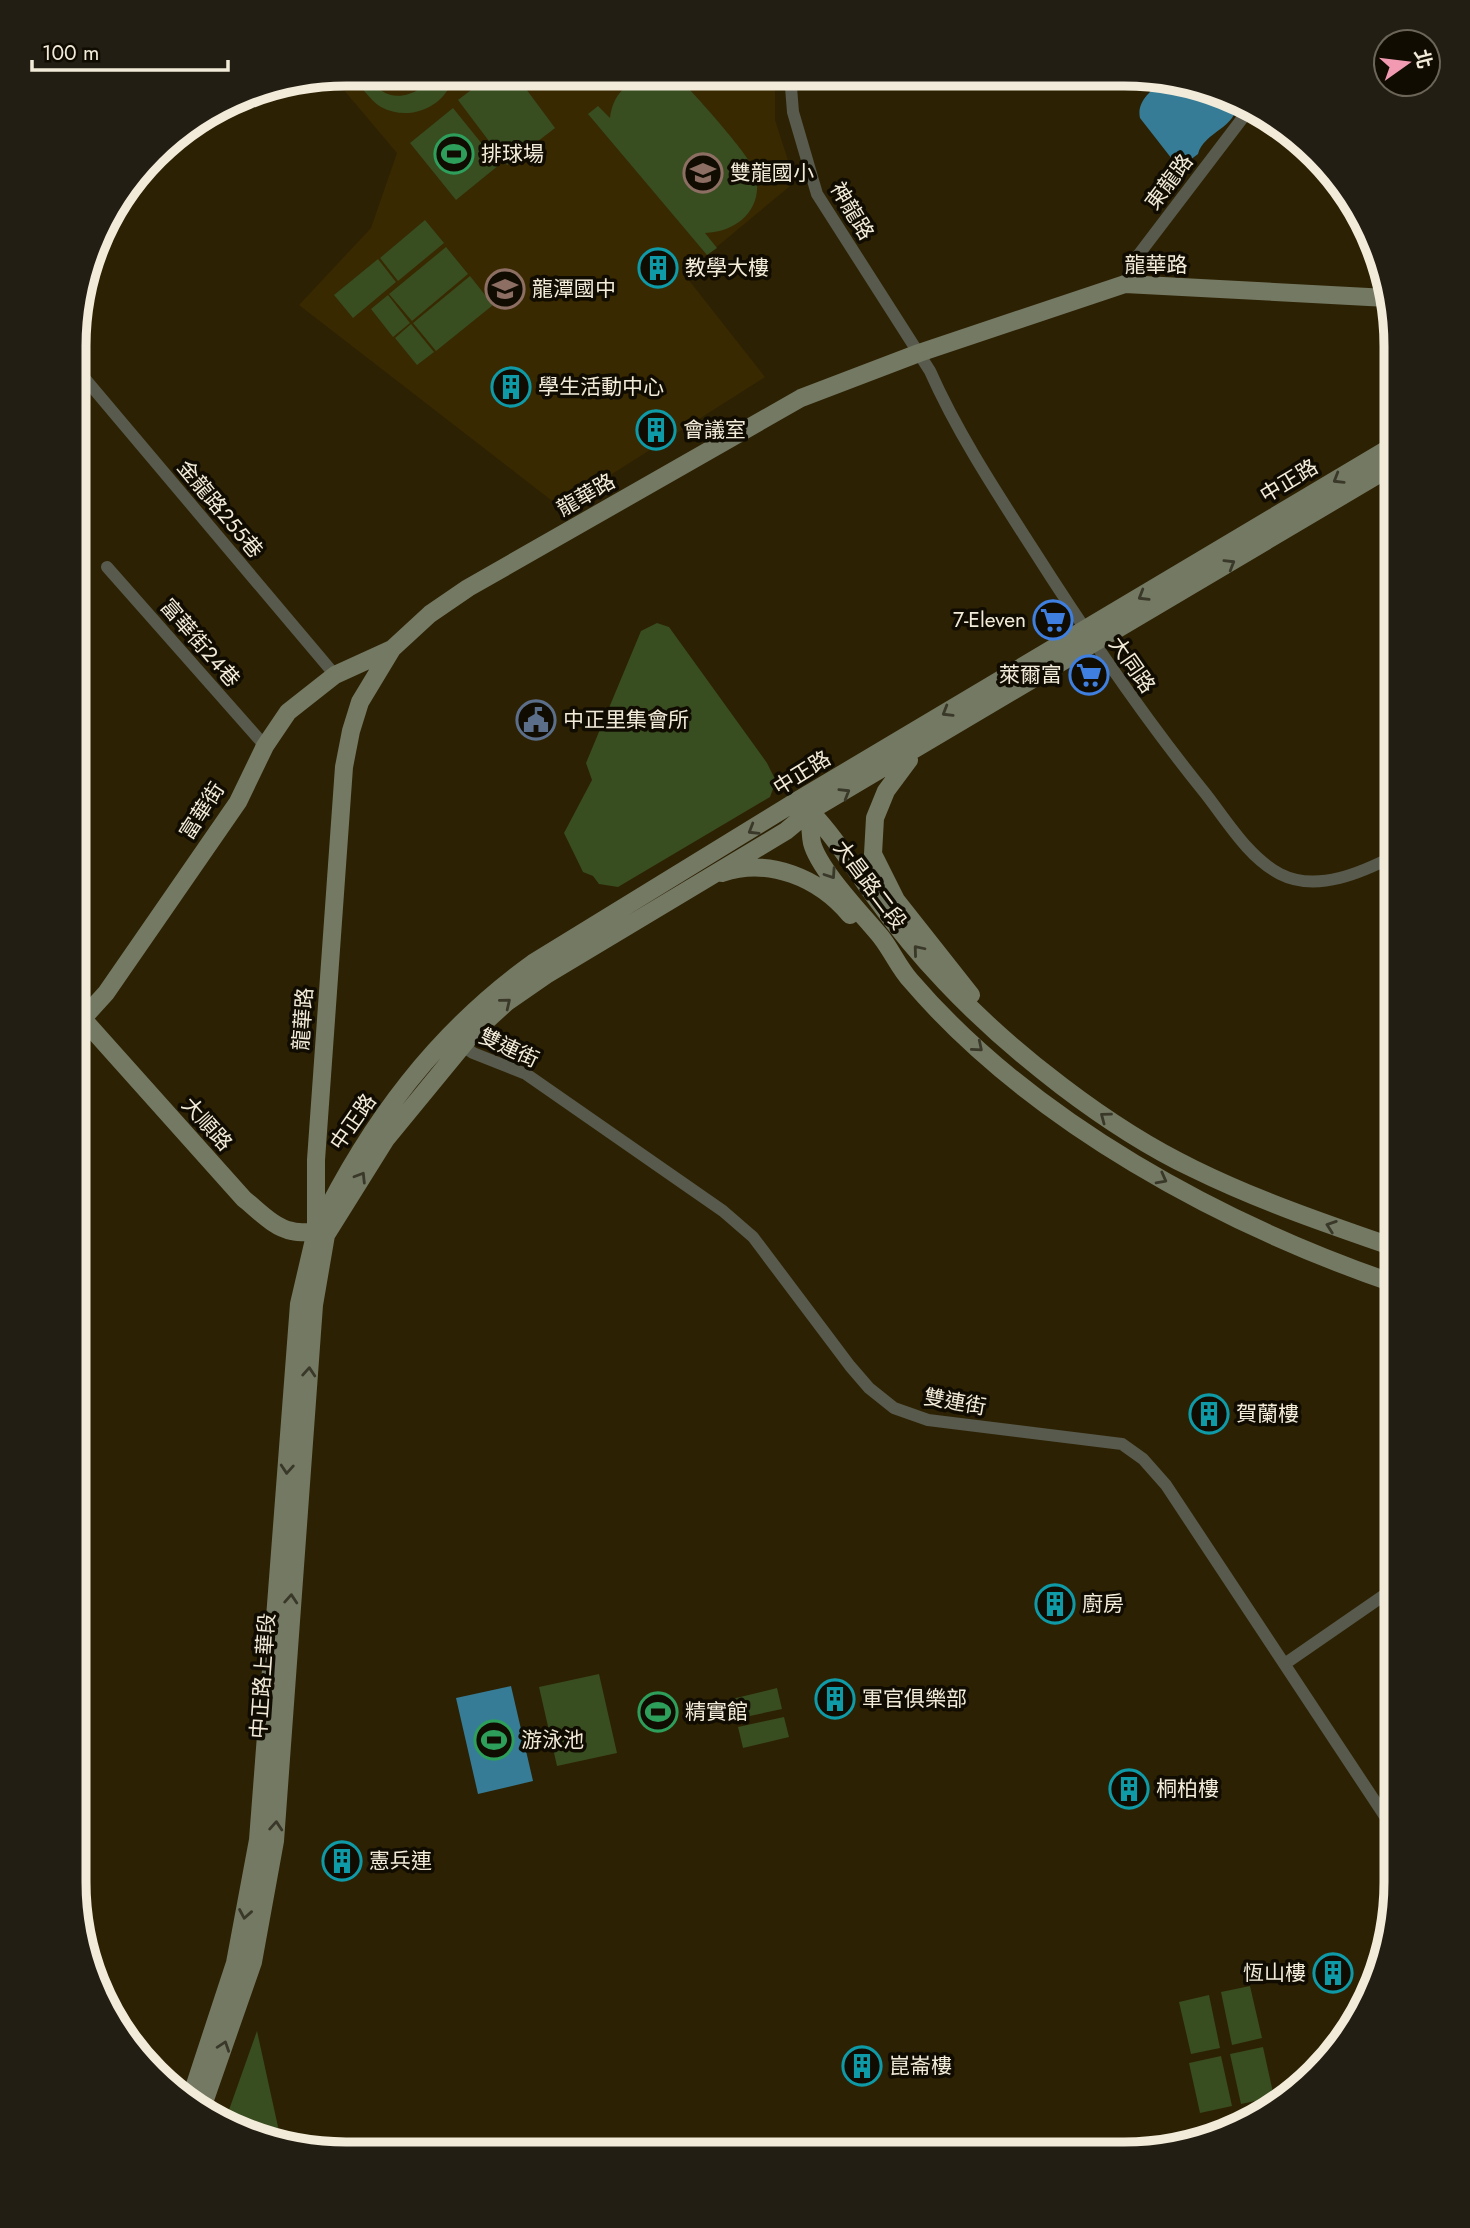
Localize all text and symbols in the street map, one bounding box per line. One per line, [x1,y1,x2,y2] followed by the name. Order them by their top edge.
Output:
[32,28,228,72] scale bar
[1372,28,1442,98] north arrow
[42,38,99,68] text: 100 m
[1408,47,1438,71] text: 北
[433,133,475,175] sports icon: 排球場
[481,139,544,169] place label: 排球場
[1138,148,1200,216] street label: 東龍路
[682,152,724,194] school or university icon: 雙龍國小
[730,158,814,188] place label: 雙龍國小
[823,176,881,246] street label: 神龍路
[637,247,679,289] building icon: 教學大樓
[1125,250,1188,280] street label: 龍華路
[685,253,769,283] place label: 教學大樓
[484,268,526,310] school or university icon: 龍潭國中
[532,274,616,304] place label: 龍潭國中
[490,366,532,408] building icon: 學生活動中心
[538,372,664,402] place label: 學生活動中心
[635,409,677,451] building icon: 會議室
[683,415,746,445] place label: 會議室
[1254,452,1324,510] street label: 中正路
[170,454,270,564] street label: 金龍路255巷
[551,466,621,524] street label: 龍華路
[1332,470,1345,483] one-way arrow
[1222,559,1235,572] one-way arrow
[1137,588,1150,601] one-way arrow
[153,592,247,694] street label: 富華街24巷
[1032,599,1074,641] supermarket icon: 7-Eleven
[953,605,1026,635] place label: 7-Eleven
[1102,631,1162,699] street label: 大同路
[1068,654,1110,696] supermarket icon: 萊爾富
[999,660,1062,690] place label: 萊爾富
[515,699,557,741] public building icon: 中正里集會所
[942,704,955,717] one-way arrow
[563,705,689,735] place label: 中正里集會所
[767,744,837,802] street label: 中正路
[172,776,232,846] street label: 富華街
[837,788,850,801] one-way arrow
[747,822,760,835] one-way arrow
[826,834,914,936] street label: 大昌路二段
[823,866,835,879] one-way arrow
[913,945,926,957] one-way arrow
[286,987,320,1051] street label: 龍華路
[499,999,511,1012] one-way arrow
[474,1021,544,1075] street label: 雙連街
[969,1039,982,1051] one-way arrow
[323,1088,383,1156] street label: 中正路
[175,1091,239,1157] street label: 大順路
[1101,1112,1113,1125] one-way arrow
[1155,1171,1167,1184] one-way arrow
[352,1172,365,1185] one-way arrow
[1326,1220,1338,1234] one-way arrow
[301,1366,316,1377] one-way arrow
[921,1382,989,1422] street label: 雙連街
[1188,1393,1230,1435] building icon: 賀蘭樓
[1236,1399,1299,1429] place label: 賀蘭樓
[280,1463,295,1474] one-way arrow
[1034,1583,1076,1625] building icon: 廚房
[1082,1589,1124,1619] place label: 廚房
[283,1593,298,1604] one-way arrow
[244,1612,282,1740] street label: 中正路上華段
[814,1678,856,1720] building icon: 軍官俱樂部
[862,1684,967,1714] place label: 軍官俱樂部
[637,1691,679,1733] sports icon: 精實館
[685,1697,748,1727] place label: 精實館
[473,1719,515,1761] sports icon: 游泳池
[521,1725,584,1755] place label: 游泳池
[1108,1768,1150,1810] building icon: 桐柏樓
[1156,1774,1219,1804] place label: 桐柏樓
[268,1820,283,1831] one-way arrow
[321,1840,363,1882] building icon: 憲兵連
[369,1846,432,1876] place label: 憲兵連
[238,1908,253,1920] one-way arrow
[1312,1952,1354,1994] building icon: 恆山樓
[1243,1958,1306,1988] place label: 恆山樓
[216,2041,230,2053] one-way arrow
[841,2045,883,2087] building icon: 崑崙樓
[889,2051,952,2081] place label: 崑崙樓

